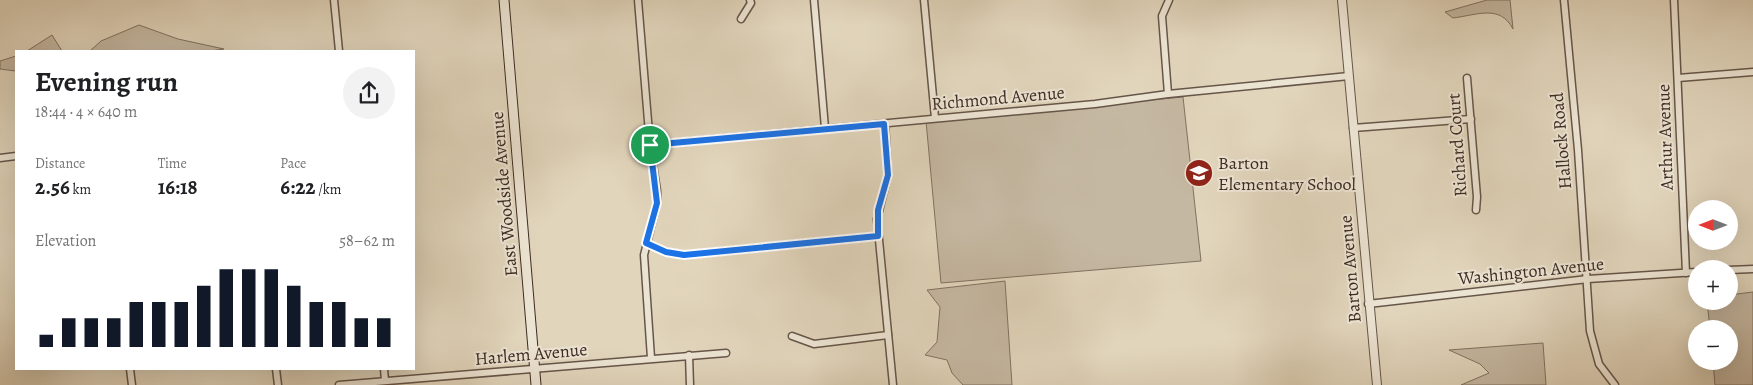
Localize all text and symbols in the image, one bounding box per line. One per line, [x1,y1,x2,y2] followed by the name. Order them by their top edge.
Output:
[35,63,178,101] text: Evening run
[343,67,395,119] button: share
[930,80,1066,116] street label: Richmond Avenue
[1651,83,1679,192] street label: Arthur Avenue
[1545,91,1577,190] street label: Hallock Road
[1441,92,1473,198] street label: Richard Court
[35,101,137,123] text: 18:44 · 4 × 640 m
[485,110,523,278] street label: East Woodside Avenue
[629,124,671,166] pin
[636,131,664,159] icon: arrive
[1218,151,1356,196] place label: Barton Elementary School
[35,154,85,173] text: Distance
[158,154,187,173] text: Time
[280,154,306,173] text: Pace
[1184,158,1214,188] school or university icon: Barton Elementary School
[35,173,70,201] text: 2.56
[158,173,198,201] text: 16:18
[280,173,315,201] text: 6:22
[70,180,91,199] text: km
[315,180,341,199] text: /km
[1688,200,1738,250] north arrow
[1688,200,1738,370] map controls
[1333,214,1367,324] street label: Barton Avenue
[35,230,96,252] text: Elevation
[339,230,395,252] text: 58–62 m
[1456,251,1605,291] street label: Washington Avenue
[1688,260,1738,310] button: +
[1688,320,1738,370] button: −
[474,337,588,371] street label: Harlem Avenue

